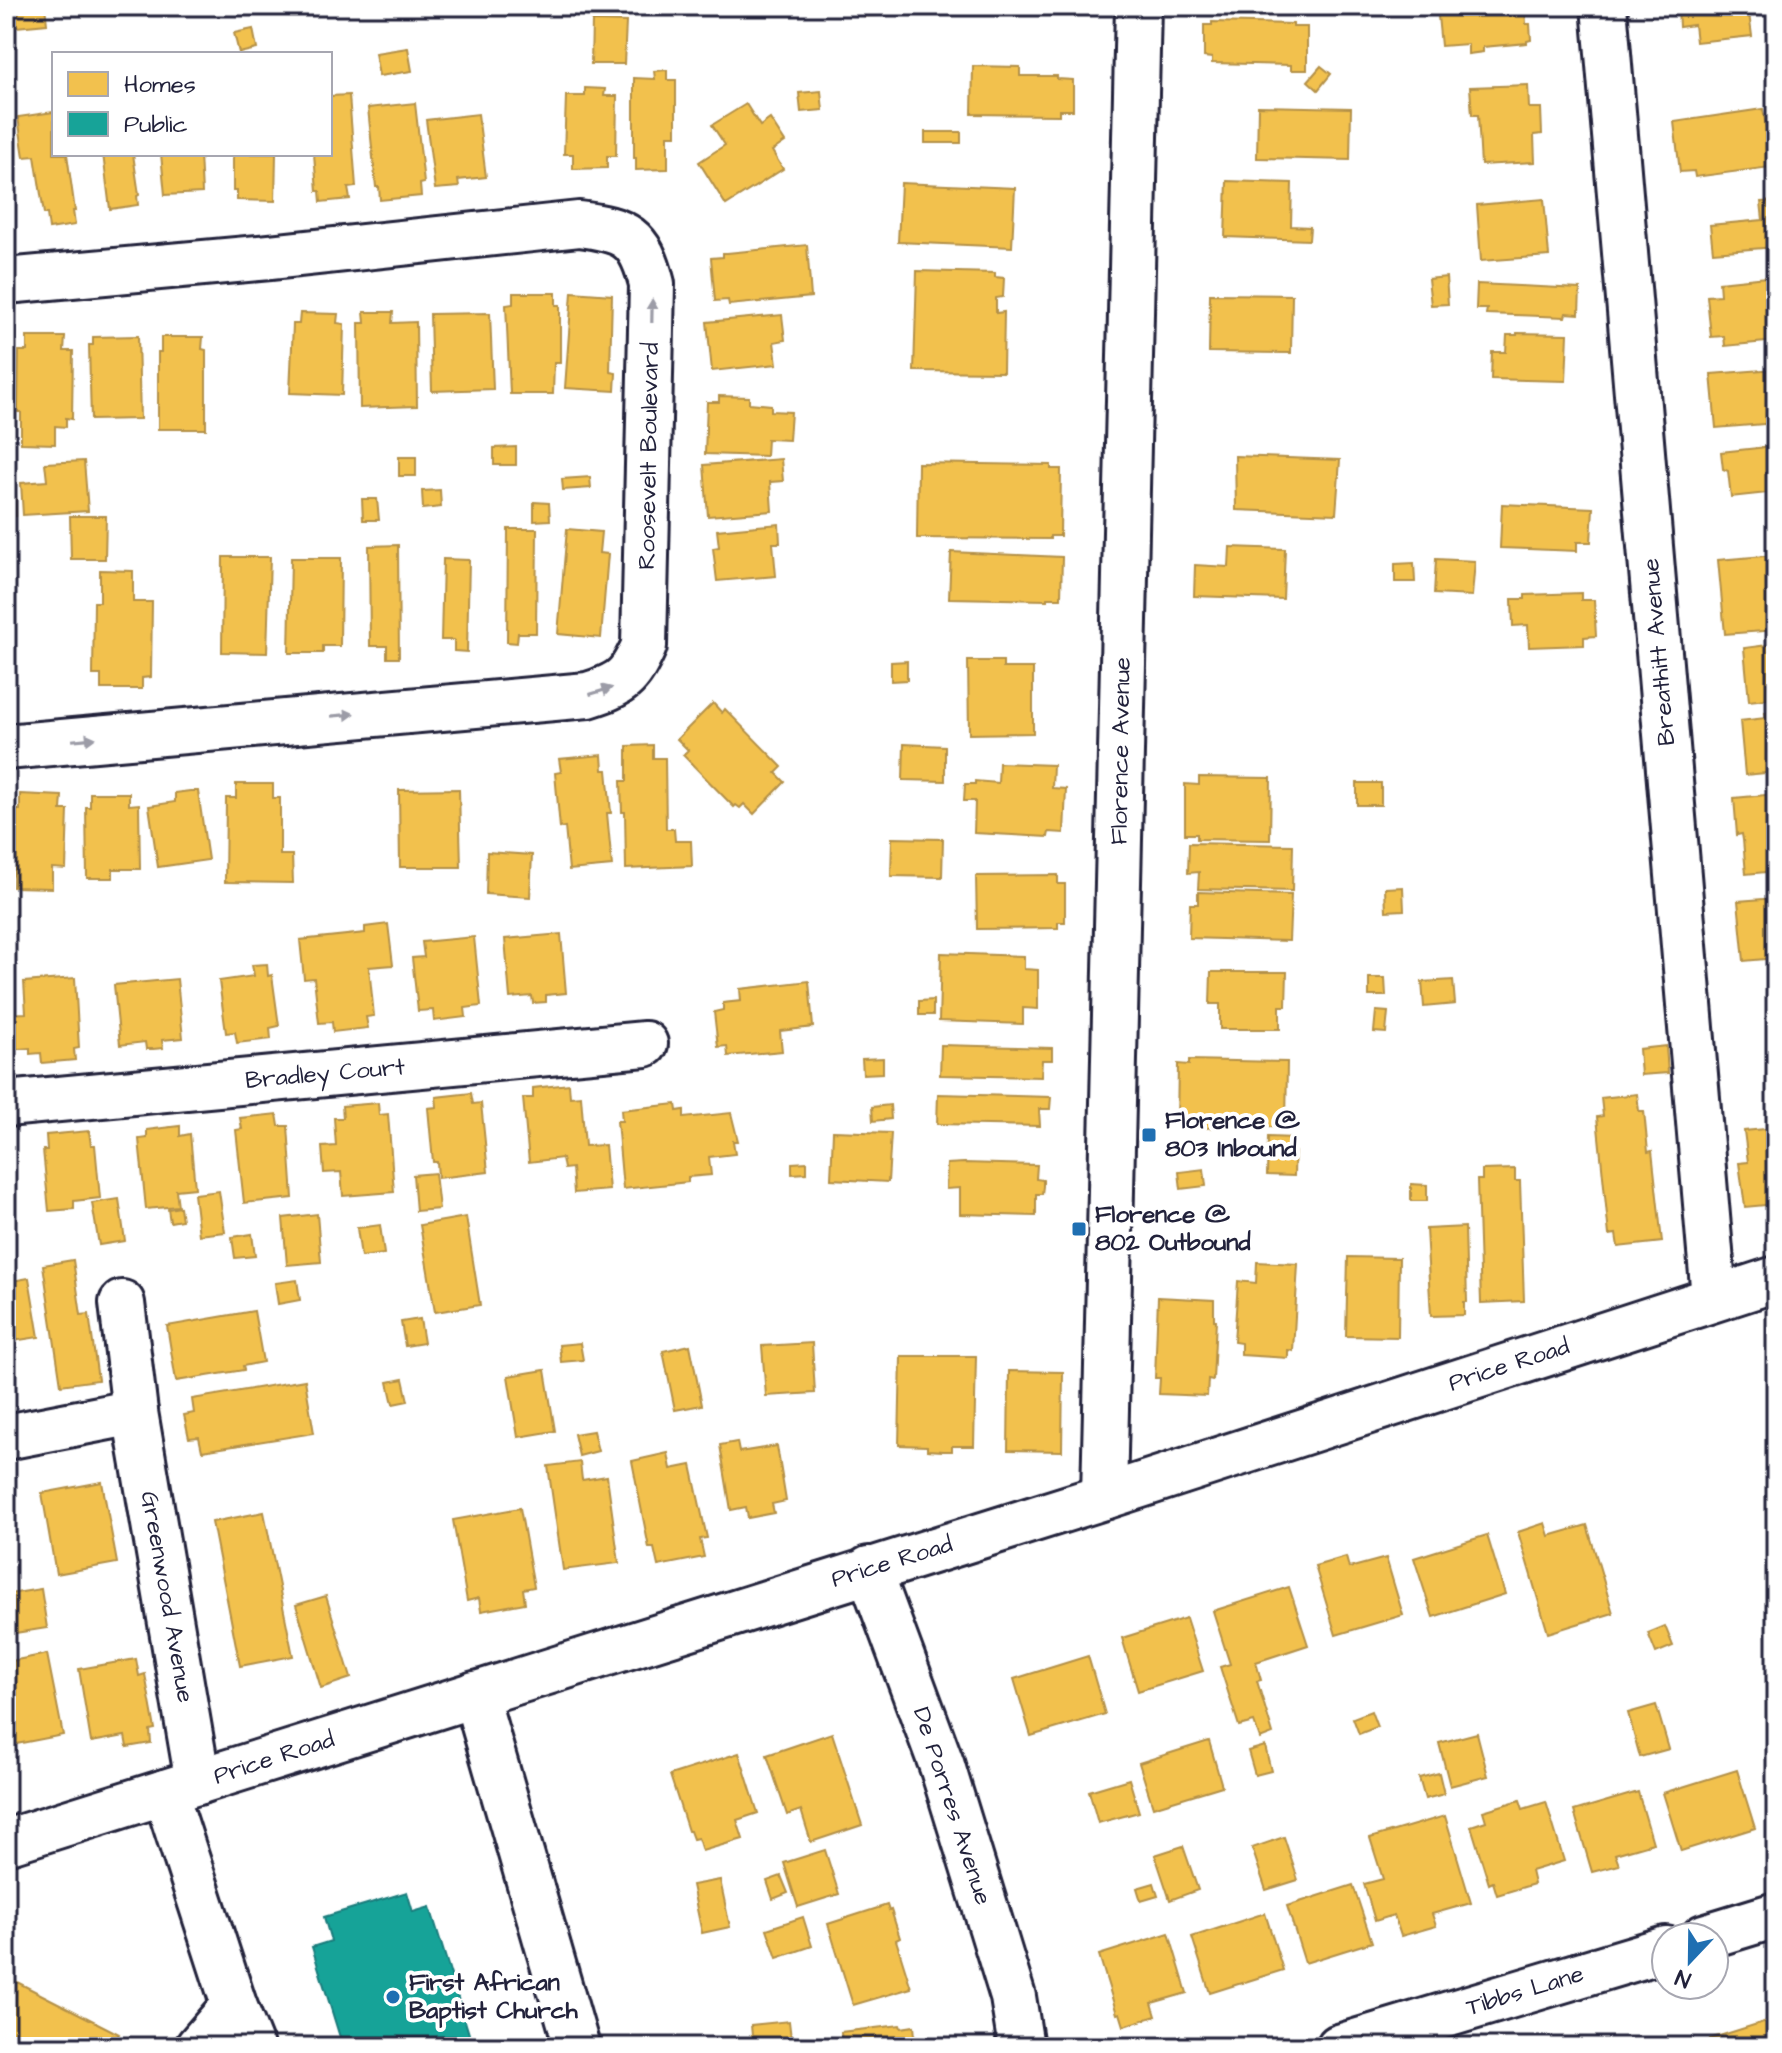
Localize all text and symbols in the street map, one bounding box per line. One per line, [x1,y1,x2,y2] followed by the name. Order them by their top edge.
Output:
[52,52,332,156] legend
[124,68,196,102] text: Homes
[124,108,188,142] text: Public
[645,298,658,323] one-way arrow
[630,342,668,570] street label: Roosevelt Boulevard
[1634,557,1684,747] street label: Breathitt Avenue
[1102,657,1140,845] street label: Florence Avenue
[589,684,613,697] one-way arrow
[330,708,355,721] one-way arrow
[72,732,97,745] one-way arrow
[244,1050,407,1099] street label: Bradley Court
[1165,1104,1300,1166] place label: Florence @ 803 Inbound
[1140,1126,1158,1144] marker: Florence @ 803 Inbound
[1095,1198,1251,1260] place label: Florence @ 802 Outbound
[1070,1220,1088,1238] marker: Florence @ 802 Outbound
[1444,1330,1574,1400] street label: Price Road
[132,1489,202,1705] street label: Greenwood Avenue
[827,1527,957,1597] street label: Price Road
[904,1703,1000,1909] street label: De Porres Avenue
[209,1723,339,1793] street label: Price Road
[1650,1921,1730,2001] north arrow
[1462,1957,1588,2025] street label: Tibbs Lane
[1671,1961,1695,1995] text: N
[409,1966,579,2028] place label: First African Baptist Church
[384,1988,402,2006] marker: First African Baptist Church

